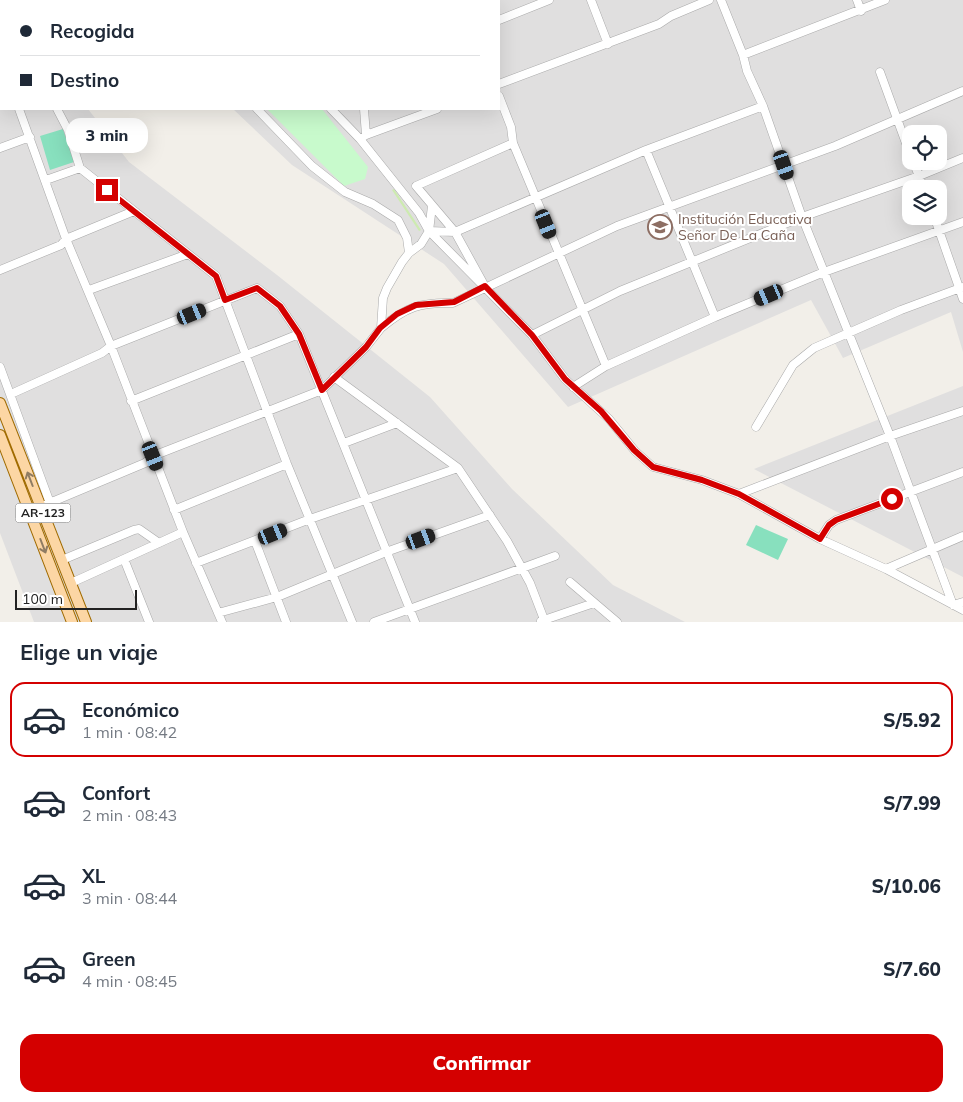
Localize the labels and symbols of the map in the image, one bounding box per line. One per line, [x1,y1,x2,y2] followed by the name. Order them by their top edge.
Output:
[66,118,148,152] callout: 3 min
[772,148,795,182] car
[96,179,118,201] route end
[533,207,558,241] car
[678,210,812,244] place label: Institución Educativa Señor De La Caña
[647,214,673,240] school or university icon: Institución Educativa Señor De La Caña
[752,282,785,308] car
[175,301,208,327] car
[140,439,165,473] car
[24,472,34,487] one-way arrow
[881,488,903,510] route start
[15,503,70,522] road number: AR-123
[256,521,289,547] car
[404,527,437,551] car
[39,538,48,553] one-way arrow
[15,587,138,610] scale bar

